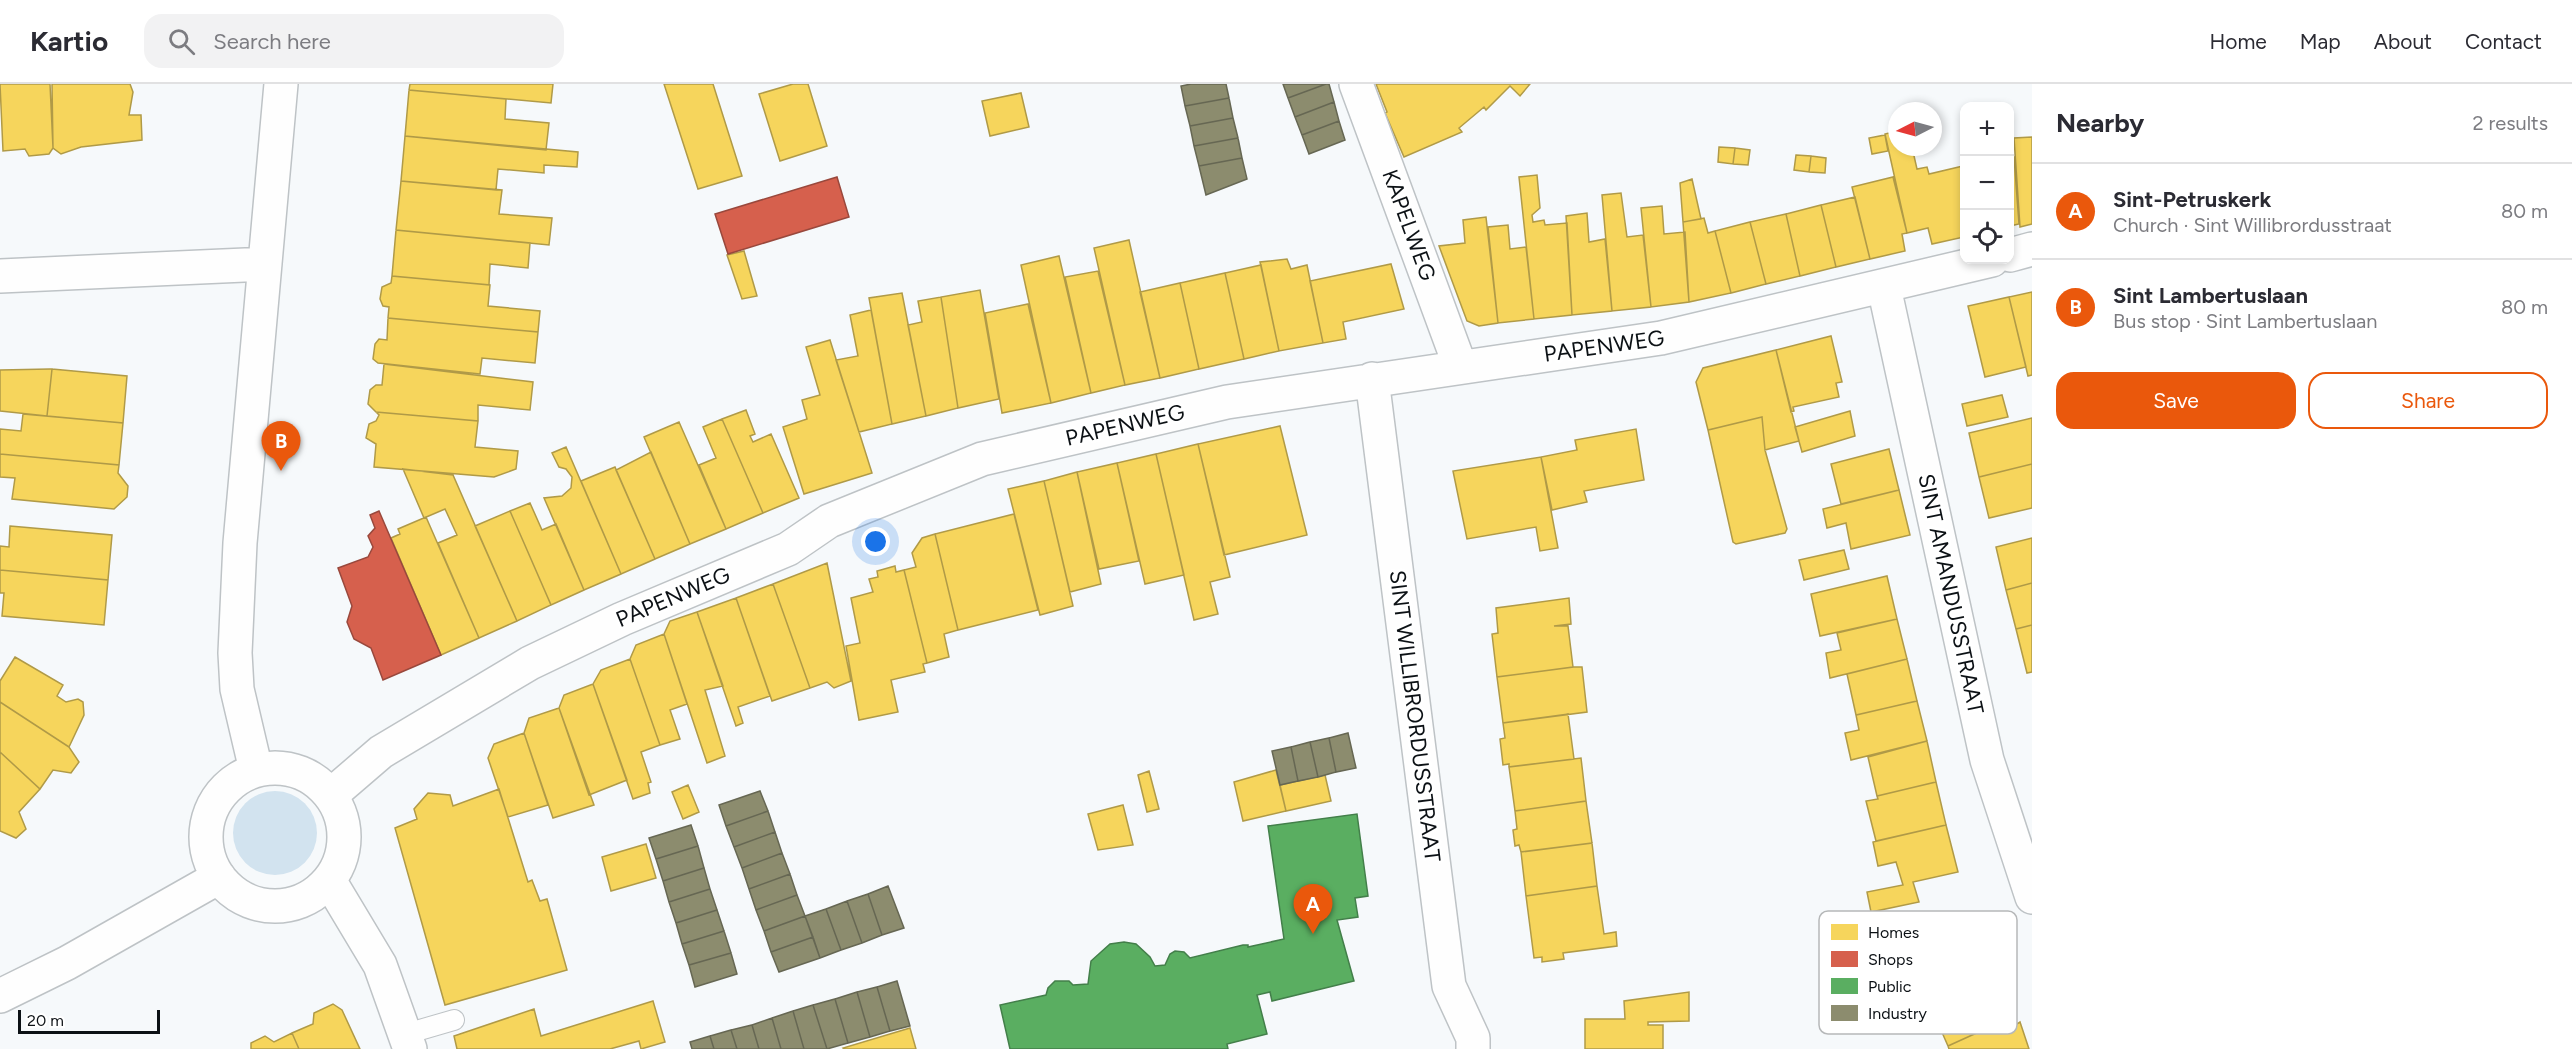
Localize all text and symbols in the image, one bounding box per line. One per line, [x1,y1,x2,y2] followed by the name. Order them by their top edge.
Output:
[144,14,564,68] search box
[30,24,108,58] text: Kartio
[165,25,198,58] icon: search
[213,28,331,55] text: Search here
[2210,29,2267,54] text: Home
[2300,29,2341,54] text: Map
[2374,29,2432,54] text: About
[2465,29,2542,54] text: Contact
[1888,102,1942,156] north arrow
[1960,102,2014,264] map controls
[1960,102,2014,156] button: +
[2056,107,2144,139] text: Nearby
[2472,111,2548,135] text: 2 results
[1960,156,2014,210] button: −
[1376,166,1442,284] street label: KAPELWEG
[2113,186,2271,213] text: Sint-Petruskerk
[2068,199,2083,223] text: A
[2501,199,2548,223] text: 80 m
[1960,210,2014,264] button: locate
[2113,213,2392,237] text: Church · Sint Willibrordusstraat
[2113,282,2308,309] text: Sint Lambertuslaan
[2069,295,2082,319] text: B
[2501,295,2548,319] text: 80 m
[2113,309,2377,333] text: Bus stop · Sint Lambertuslaan
[1542,324,1666,368] street label: PAPENWEG
[2056,372,2296,429] button: Save
[2308,372,2548,429] button: Share
[1063,398,1187,452] street label: PAPENWEG
[262,422,300,471] pin: B
[1912,471,1990,717] street label: SINT AMANDUSSTRAAT
[861,527,890,556] your location
[612,561,734,633] street label: PAPENWEG
[1384,569,1446,863] street label: SINT WILLIBRORDUSSTRAAT
[1294,884,1332,934] pin: A
[1819,911,2017,1034] legend
[1868,923,1919,942] text: Homes
[1868,950,1913,969] text: Shops
[1868,977,1912,996] text: Public
[1868,1004,1927,1023] text: Industry
[18,1007,160,1034] scale bar
[27,1011,64,1030] text: 20 m

